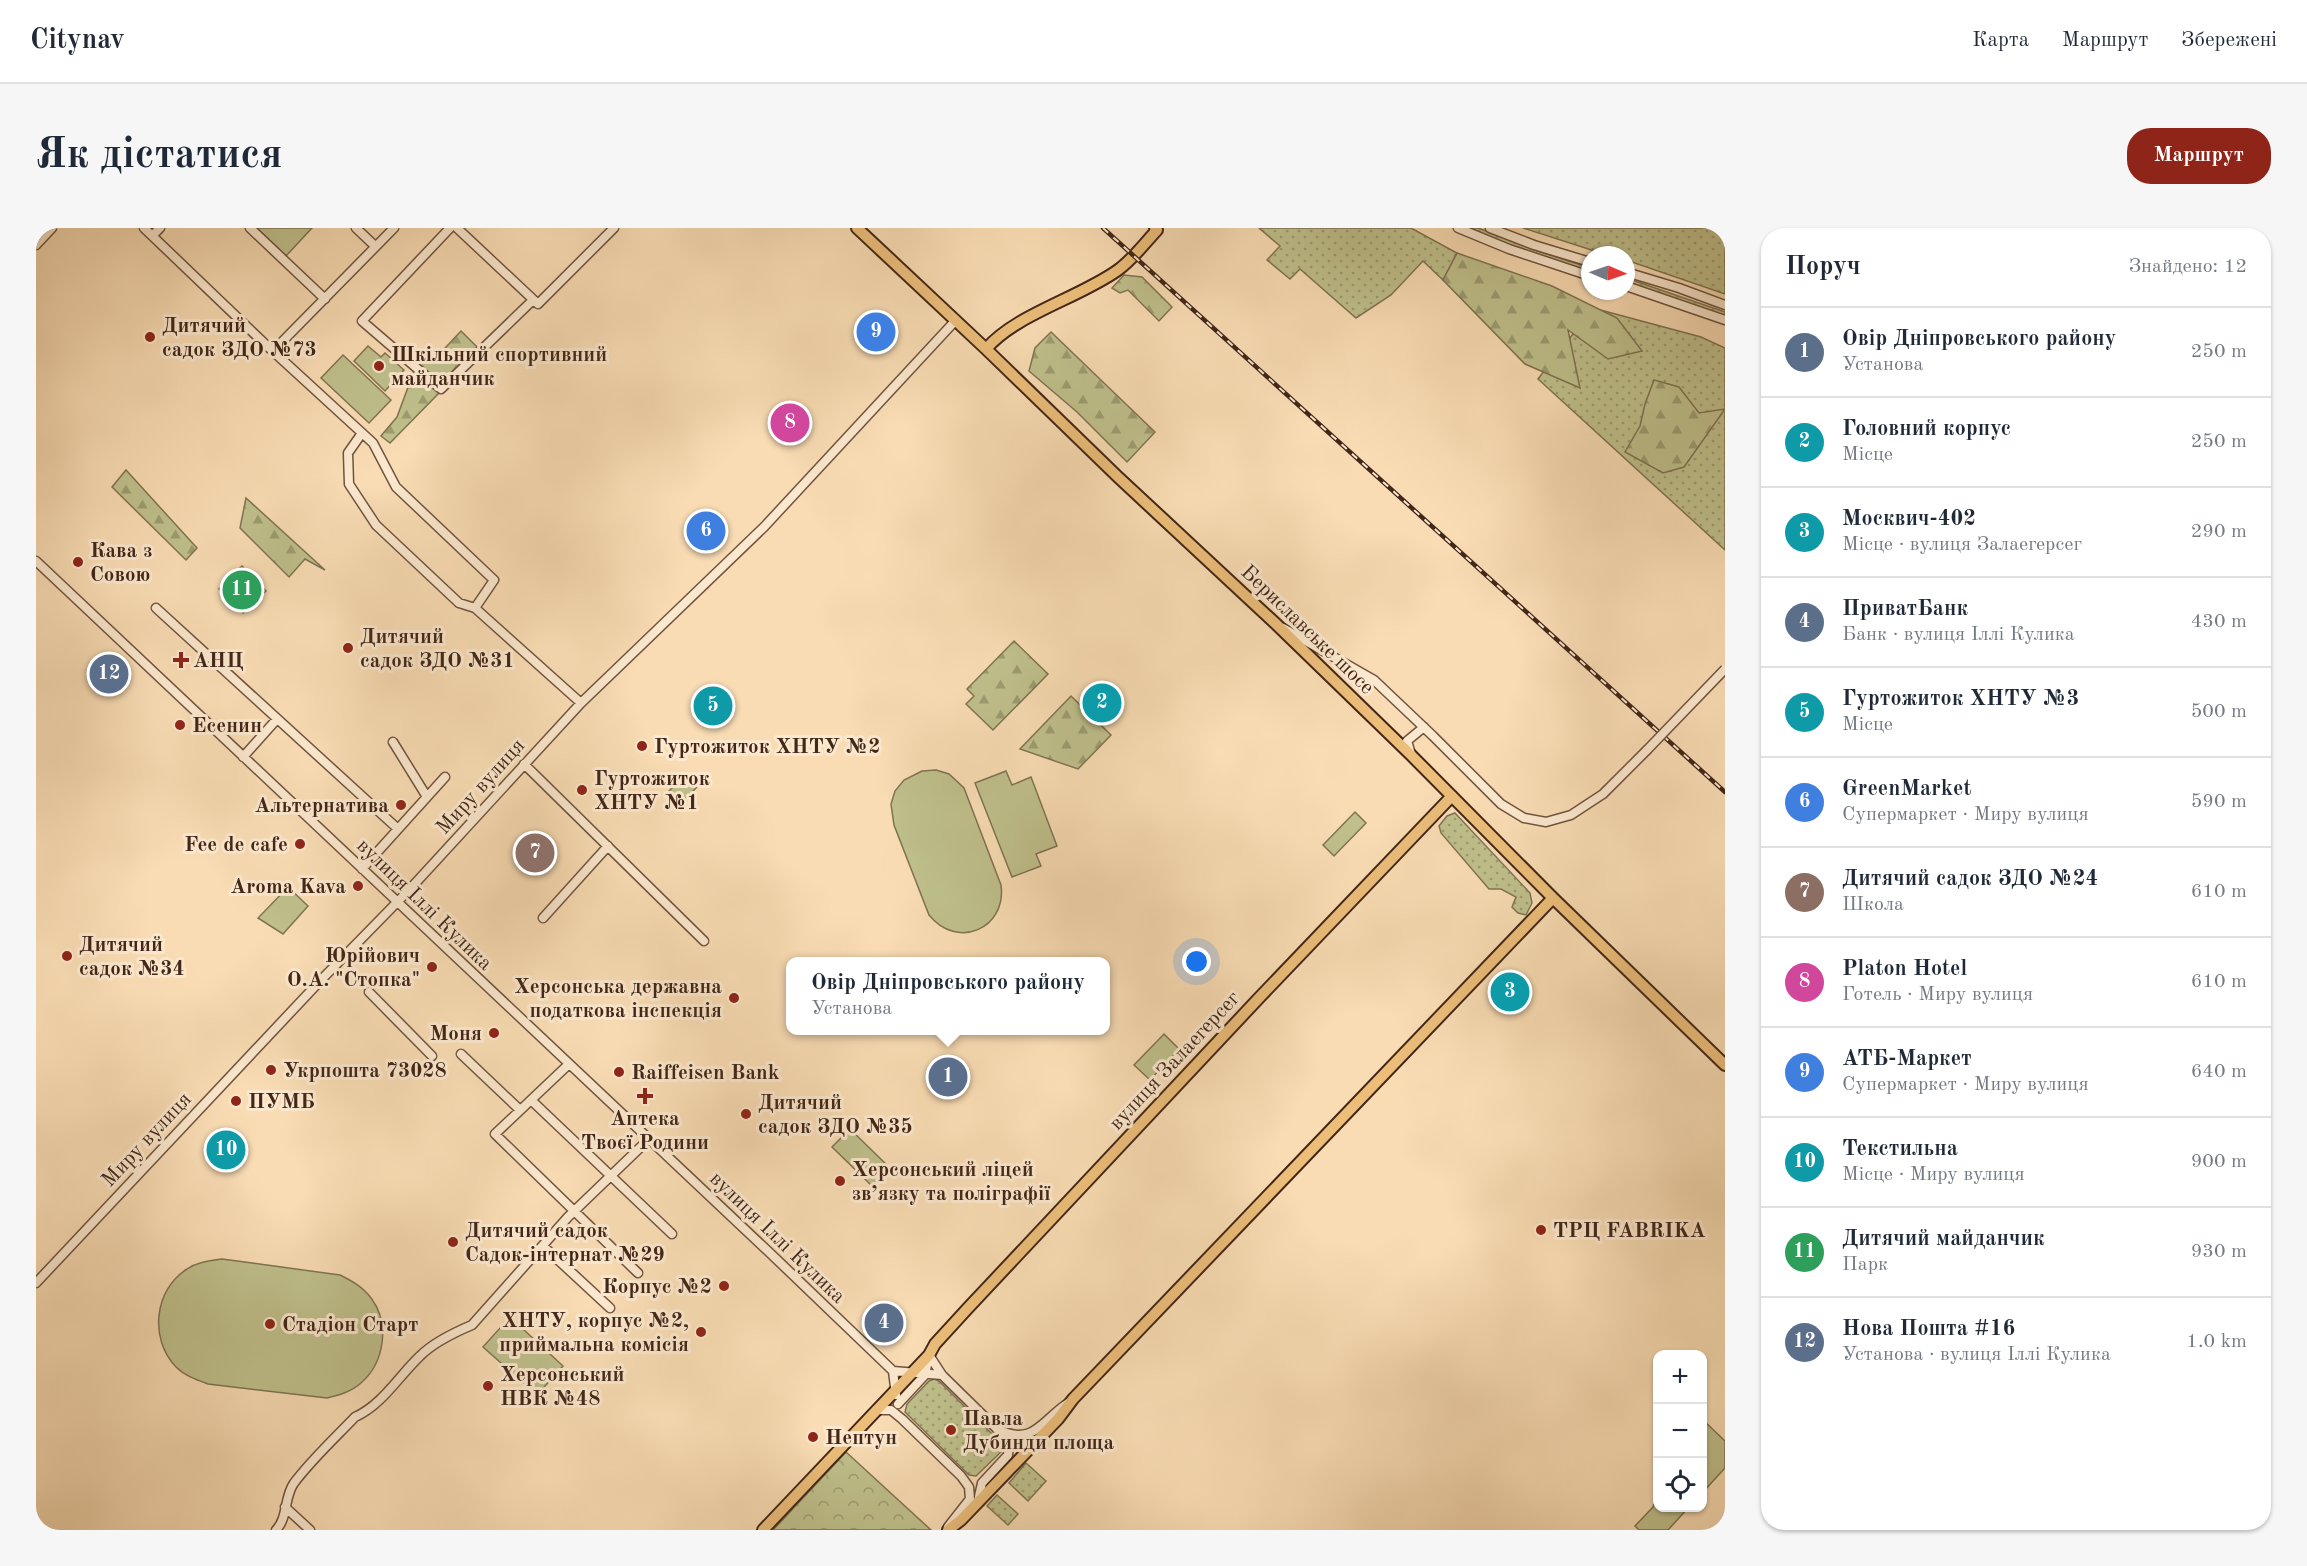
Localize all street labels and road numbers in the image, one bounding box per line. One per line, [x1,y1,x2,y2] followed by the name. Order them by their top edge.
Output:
[1236,561,1378,699] street label: Бериславське шосе
[433,735,529,839] street label: Миру вулиця
[352,835,496,975] street label: вулиця Іллі Кулика
[1106,988,1244,1134] street label: вулиця Залаегерсег
[98,1089,196,1191] street label: Миру вулиця
[705,1168,849,1308] street label: вулиця Іллі Кулика

